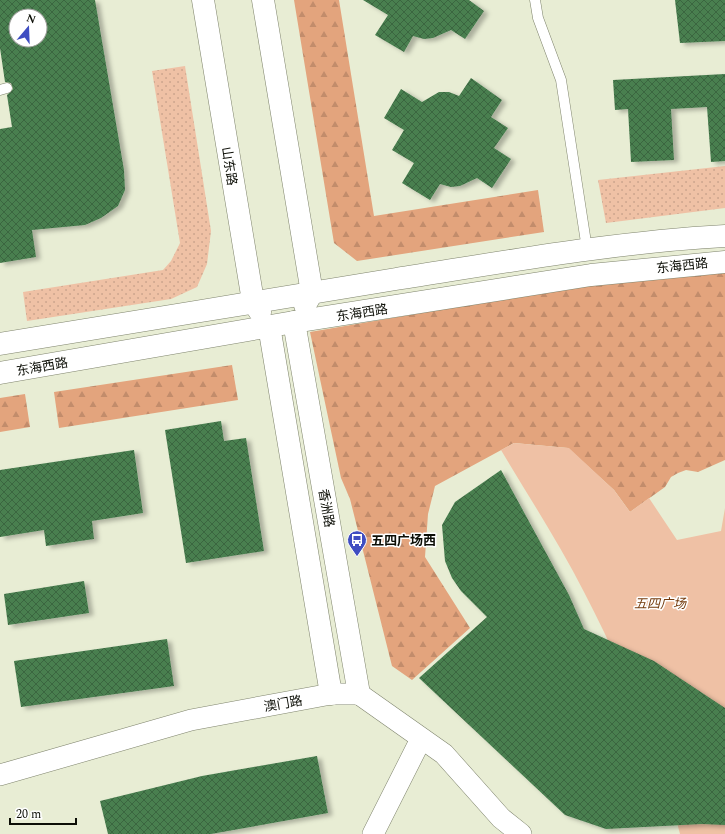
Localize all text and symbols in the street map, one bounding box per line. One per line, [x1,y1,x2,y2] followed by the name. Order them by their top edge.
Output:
[8,8,48,48] north arrow
[24,10,38,29] text: N
[216,145,242,187] street label: 山东路
[655,253,709,279] street label: 东海西路
[335,299,389,327] street label: 东海西路
[15,353,70,381] street label: 东海西路
[313,487,339,529] street label: 香洲路
[346,529,368,557] bus stop icon: 五四广场西
[371,531,436,551] place label: 五四广场西
[634,594,687,614] park label: 五四广场
[262,691,304,717] street label: 澳门路
[10,800,76,826] scale bar
[16,805,41,824] text: 20 m

